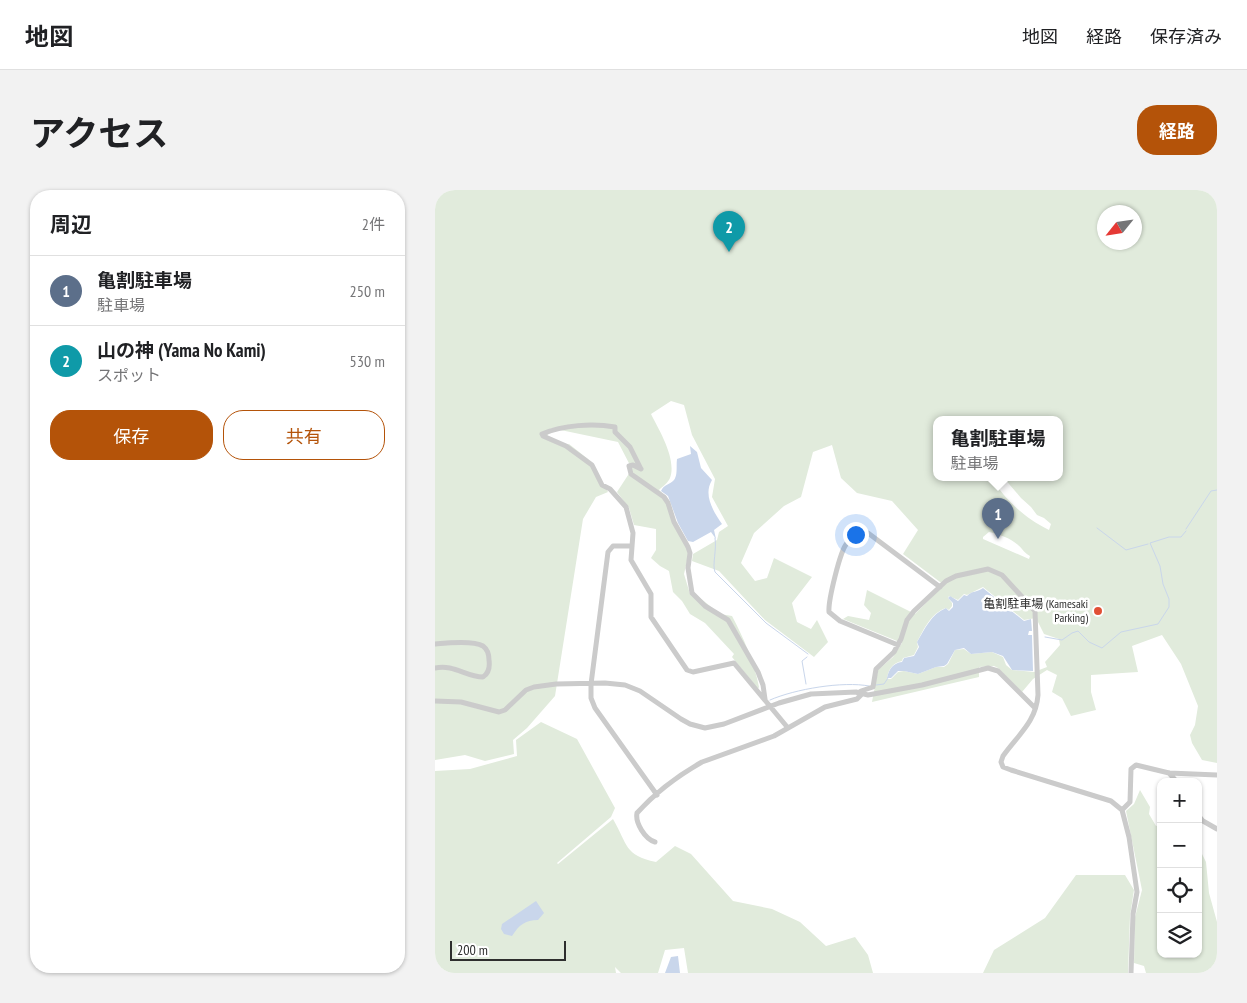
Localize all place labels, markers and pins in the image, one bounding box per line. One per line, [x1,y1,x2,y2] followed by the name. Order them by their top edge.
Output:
[713,211,745,252] pin: 2
[982,498,1014,539] pin: 1
[983,596,1088,625] place label: 亀割駐車場 (Kamesaki Parking)
[1092,605,1104,617] marker: 亀割駐車場 (Kamesaki Parking)

